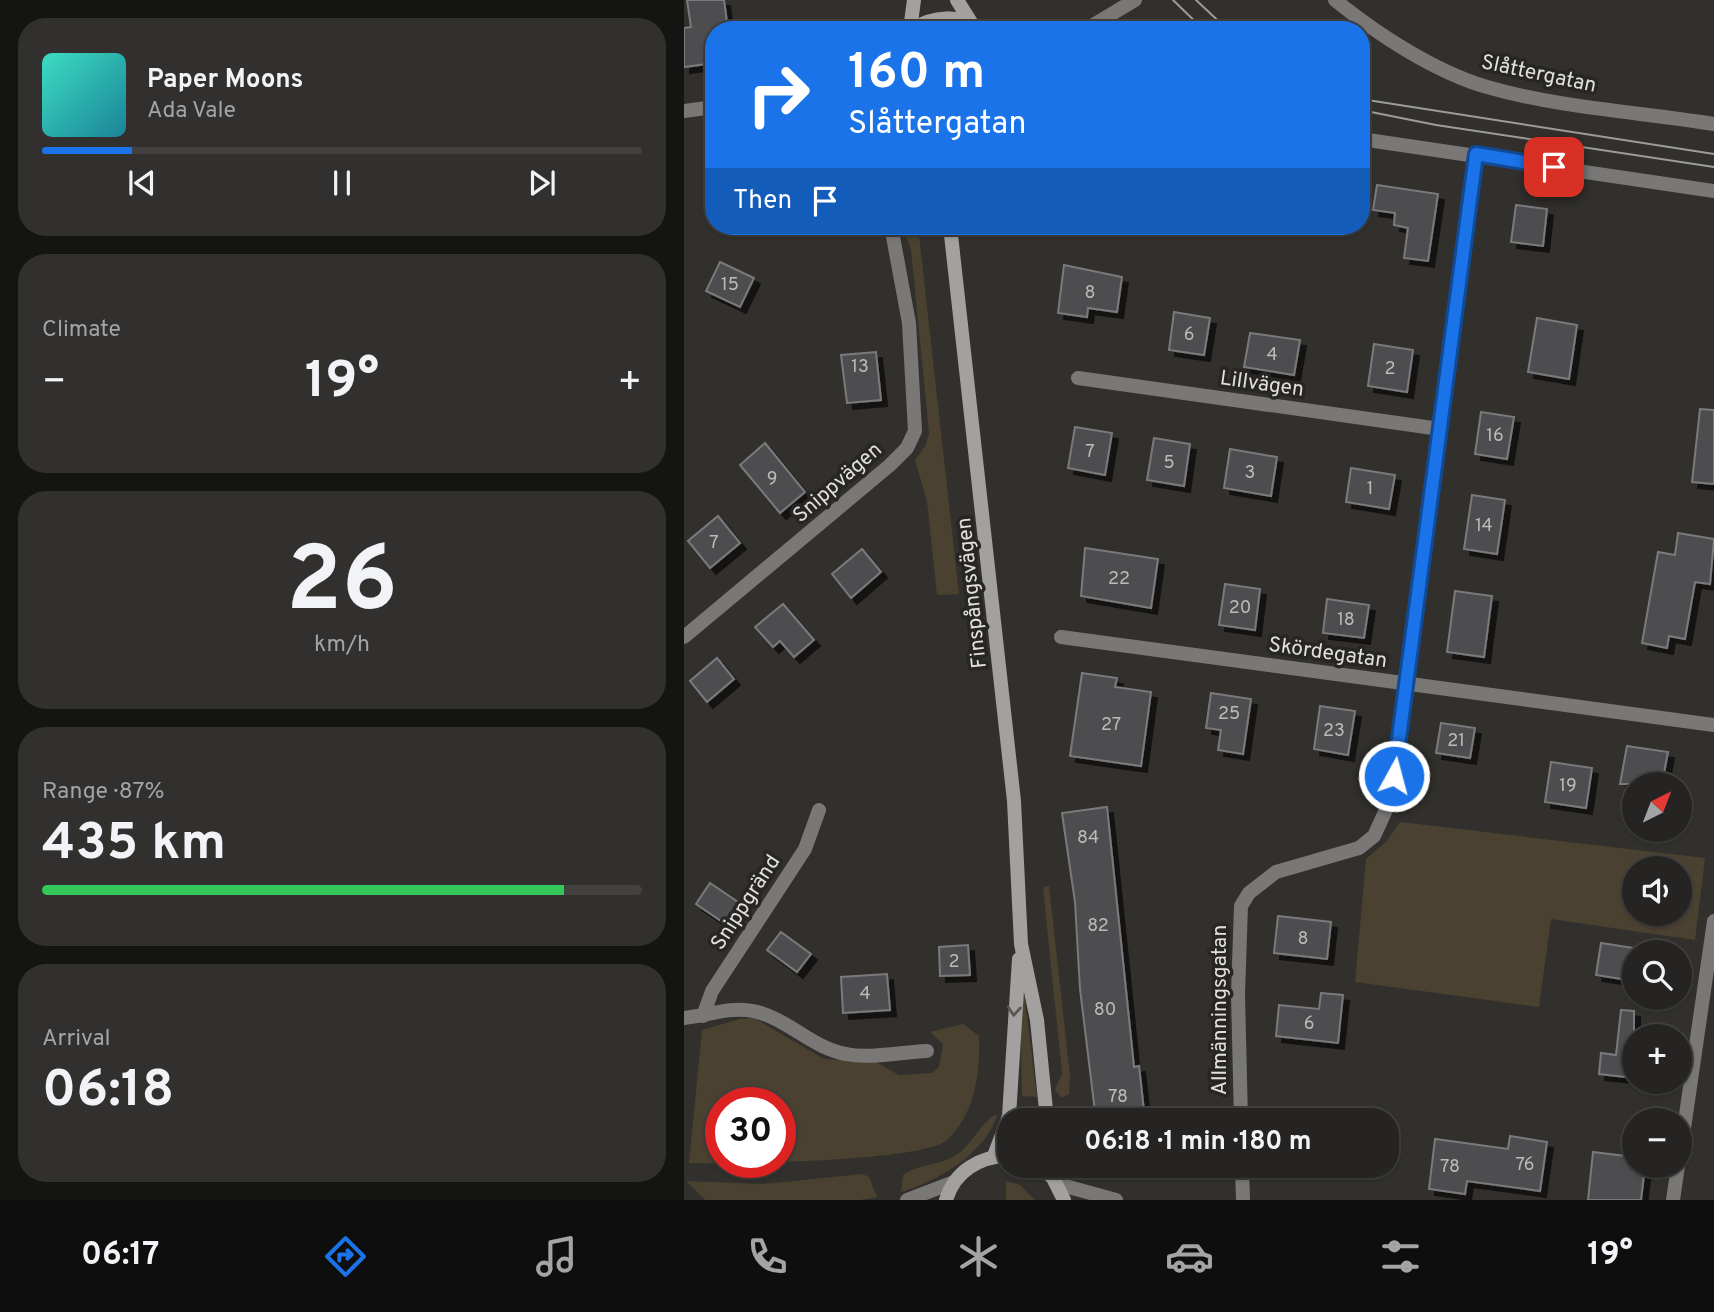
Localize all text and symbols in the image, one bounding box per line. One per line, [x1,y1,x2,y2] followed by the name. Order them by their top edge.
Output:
[848,44,985,106] text: 160 m
[733,49,824,140] icon: right
[1479,49,1599,100] street label: Slåttergatan
[147,64,303,97] text: Paper Moons
[147,97,236,126] text: Ada Vale
[848,105,1027,145] text: Slåttergatan
[1524,137,1584,197] pin
[1535,148,1573,186] icon: arrive
[123,164,161,202] icon: previous
[323,164,361,202] icon: pause
[523,164,561,202] icon: next
[806,182,844,220] icon: arrive
[733,185,792,218] text: Then
[721,274,739,297] house number: 15
[1085,282,1096,305] house number: 8
[42,316,121,345] text: Climate
[1184,324,1194,347] house number: 6
[1266,344,1278,367] house number: 4
[305,350,379,416] text: 19°
[851,356,869,379] house number: 13
[1384,358,1396,381] house number: 2
[42,359,67,408] text: −
[617,359,642,408] text: +
[1218,365,1306,404] street label: Lillvägen
[1486,425,1504,448] house number: 16
[788,437,888,529] street label: Snippvägen
[1085,441,1095,464] house number: 7
[1163,452,1175,475] house number: 5
[1245,462,1255,485] house number: 3
[767,468,777,491] house number: 9
[1367,478,1373,501] house number: 1
[1475,515,1493,538] house number: 14
[951,516,994,670] street label: Finspångsvägen
[286,528,398,643] text: 26
[709,532,719,555] house number: 7
[1108,568,1130,591] house number: 22
[1229,597,1251,620] house number: 20
[1337,609,1355,632] house number: 18
[314,631,370,660] text: km/h
[1267,632,1389,675] street label: Skördegatan
[1218,703,1240,726] house number: 25
[1101,714,1121,737] house number: 27
[1323,720,1345,743] house number: 23
[1447,730,1465,753] house number: 21
[1357,739,1431,813] position arrow
[1622,772,1692,842] north arrow
[1622,772,1692,1178] map controls
[1559,775,1577,798] house number: 19
[42,778,165,807] text: Range · 87%
[42,812,226,878] text: 435 km
[1077,827,1099,850] house number: 84
[705,850,787,956] street label: Snippgränd
[1622,856,1692,926] button: sound
[1087,915,1109,938] house number: 82
[1207,925,1234,1095] street label: Allmänningsgatan
[1298,928,1309,951] house number: 8
[1622,940,1692,1010] button: search
[948,951,960,974] house number: 2
[859,983,871,1006] house number: 4
[1094,999,1116,1022] house number: 80
[1007,1006,1022,1017] one-way arrow
[1304,1013,1314,1036] house number: 6
[1622,1024,1692,1094] button: +
[42,1025,111,1054] text: Arrival
[42,1059,174,1125] text: 06:18
[1108,1086,1128,1109] house number: 78
[705,1087,796,1178] speed limit sign: 30
[1622,1108,1692,1178] button: −
[1084,1126,1312,1159] text: 06:18 · 1 min · 180 m
[1515,1154,1535,1177] house number: 76
[1440,1156,1460,1179] house number: 78
[321,1232,370,1281] icon: directions
[532,1232,581,1281] icon: music
[743,1232,792,1281] icon: phone
[954,1232,1003,1281] icon: climate
[1165,1232,1214,1281] icon: car
[1376,1232,1425,1281] icon: filters
[81,1236,159,1276] text: 06:17
[1587,1236,1633,1276] text: 19°

